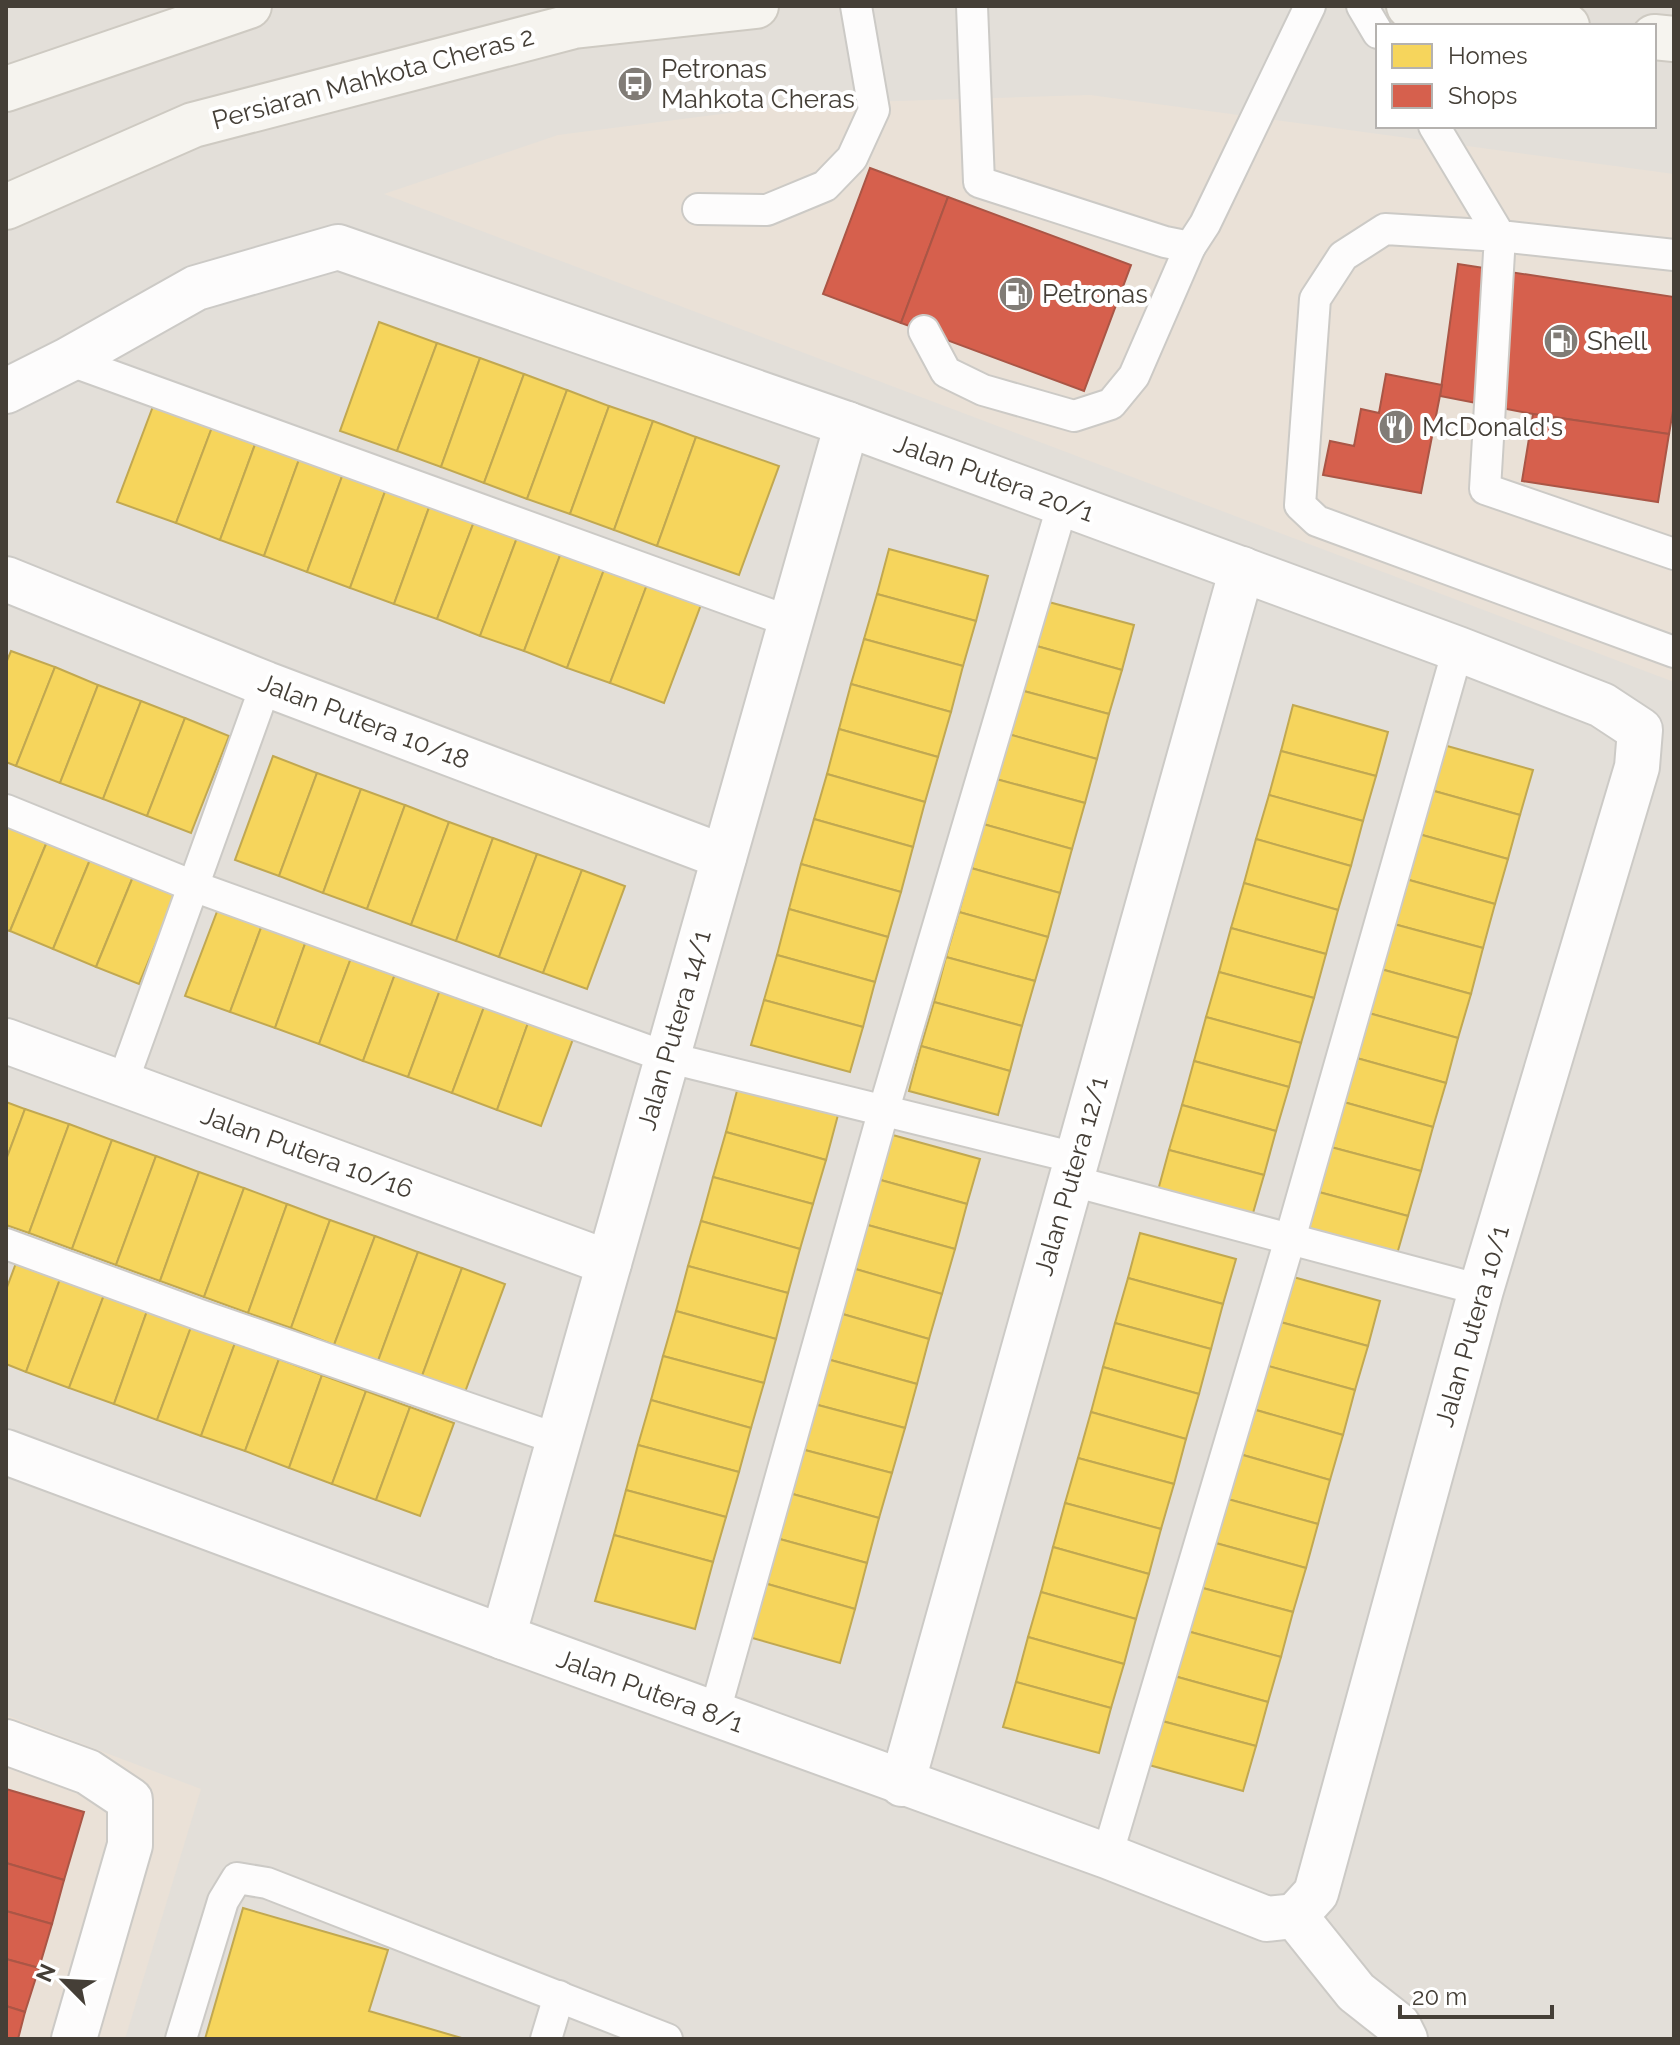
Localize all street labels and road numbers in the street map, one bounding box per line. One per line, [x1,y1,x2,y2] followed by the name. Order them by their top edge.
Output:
[209,21,537,135] street label: Persiaran Mahkota Cheras 2
[890,428,1098,528] street label: Jalan Putera 20/1
[254,667,474,775] street label: Jalan Putera 10/18
[631,927,717,1133] street label: Jalan Putera 14/1
[1028,1073,1114,1279] street label: Jalan Putera 12/1
[197,1100,417,1204] street label: Jalan Putera 10/16
[1429,1222,1515,1430] street label: Jalan Putera 10/1
[553,1643,747,1739] street label: Jalan Putera 8/1

